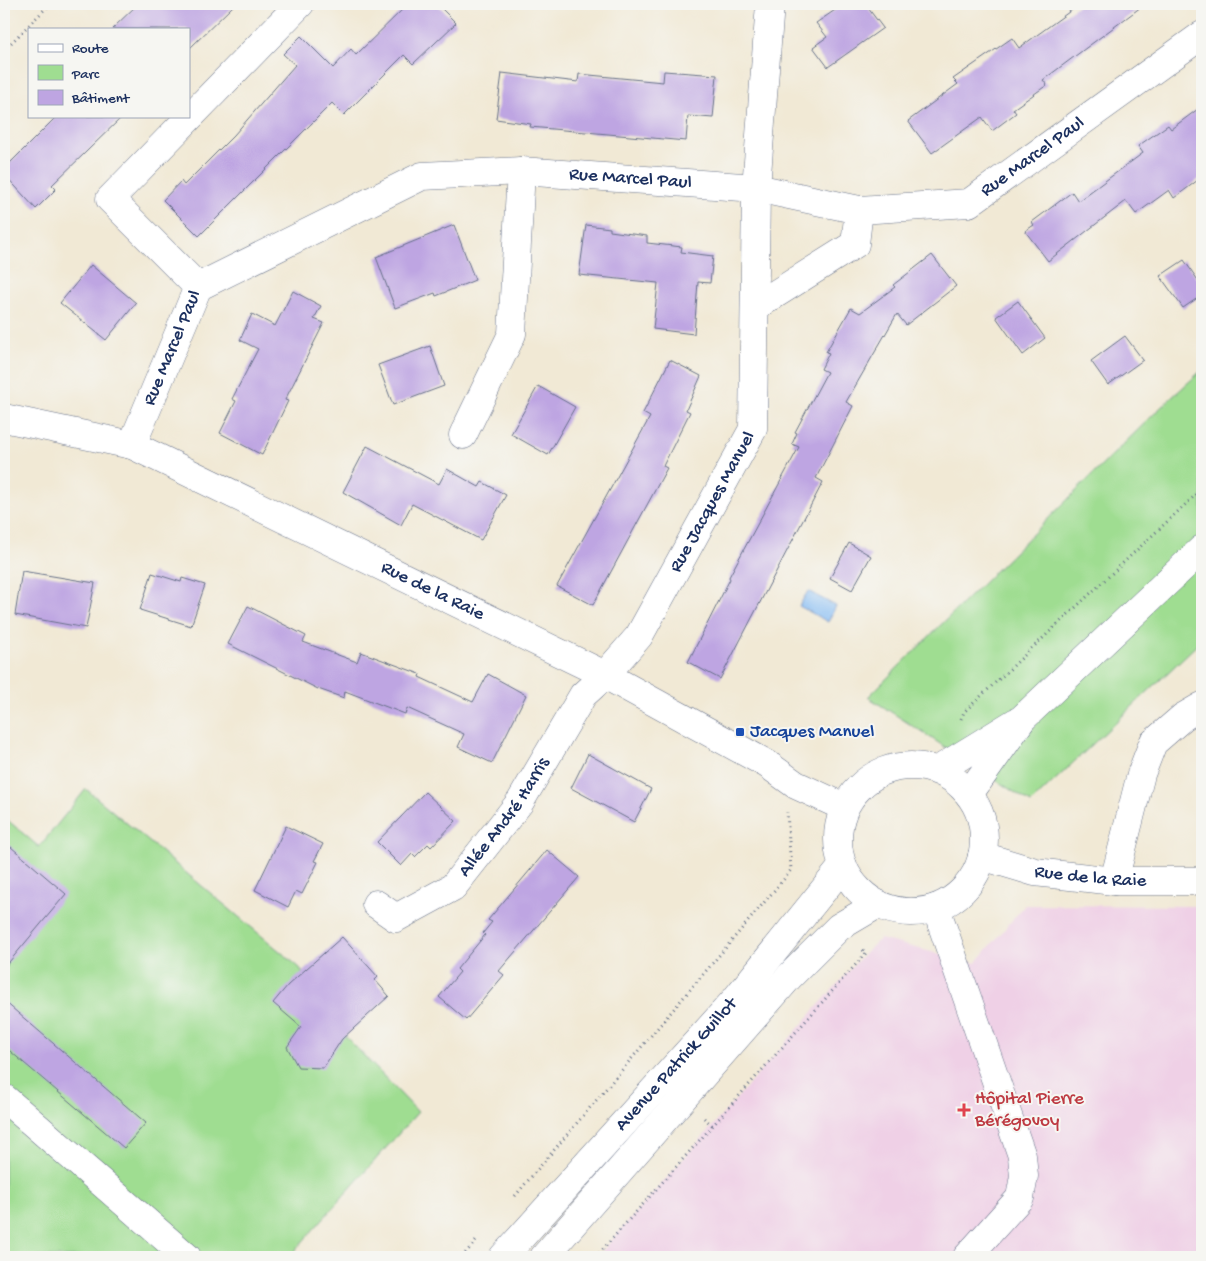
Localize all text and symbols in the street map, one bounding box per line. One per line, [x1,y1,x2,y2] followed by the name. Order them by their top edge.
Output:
[28,28,190,118] legend
[72,40,109,58] text: Route
[71,66,100,84] text: Parc
[71,90,131,108] text: Bâtiment
[976,112,1089,202] street label: Rue Marcel Paul
[568,163,692,195] street label: Rue Marcel Paul
[138,287,207,409] street label: Rue Marcel Paul
[665,428,761,577] street label: Rue Jacques Manuel
[377,556,488,626] street label: Rue de la Raie
[750,721,874,744] place label: Jacques Manuel
[734,726,746,738] marker: Jacques Manuel
[454,753,556,882] street label: Allée André Harris
[1033,861,1147,893] street label: Rue de la Raie
[610,992,744,1136] street label: Avenue Patrick Guillot
[974,1088,1084,1133] place label: Hôpital Pierre Bérégovoy
[957,1103,971,1117] marker: Hôpital Pierre Bérégovoy

